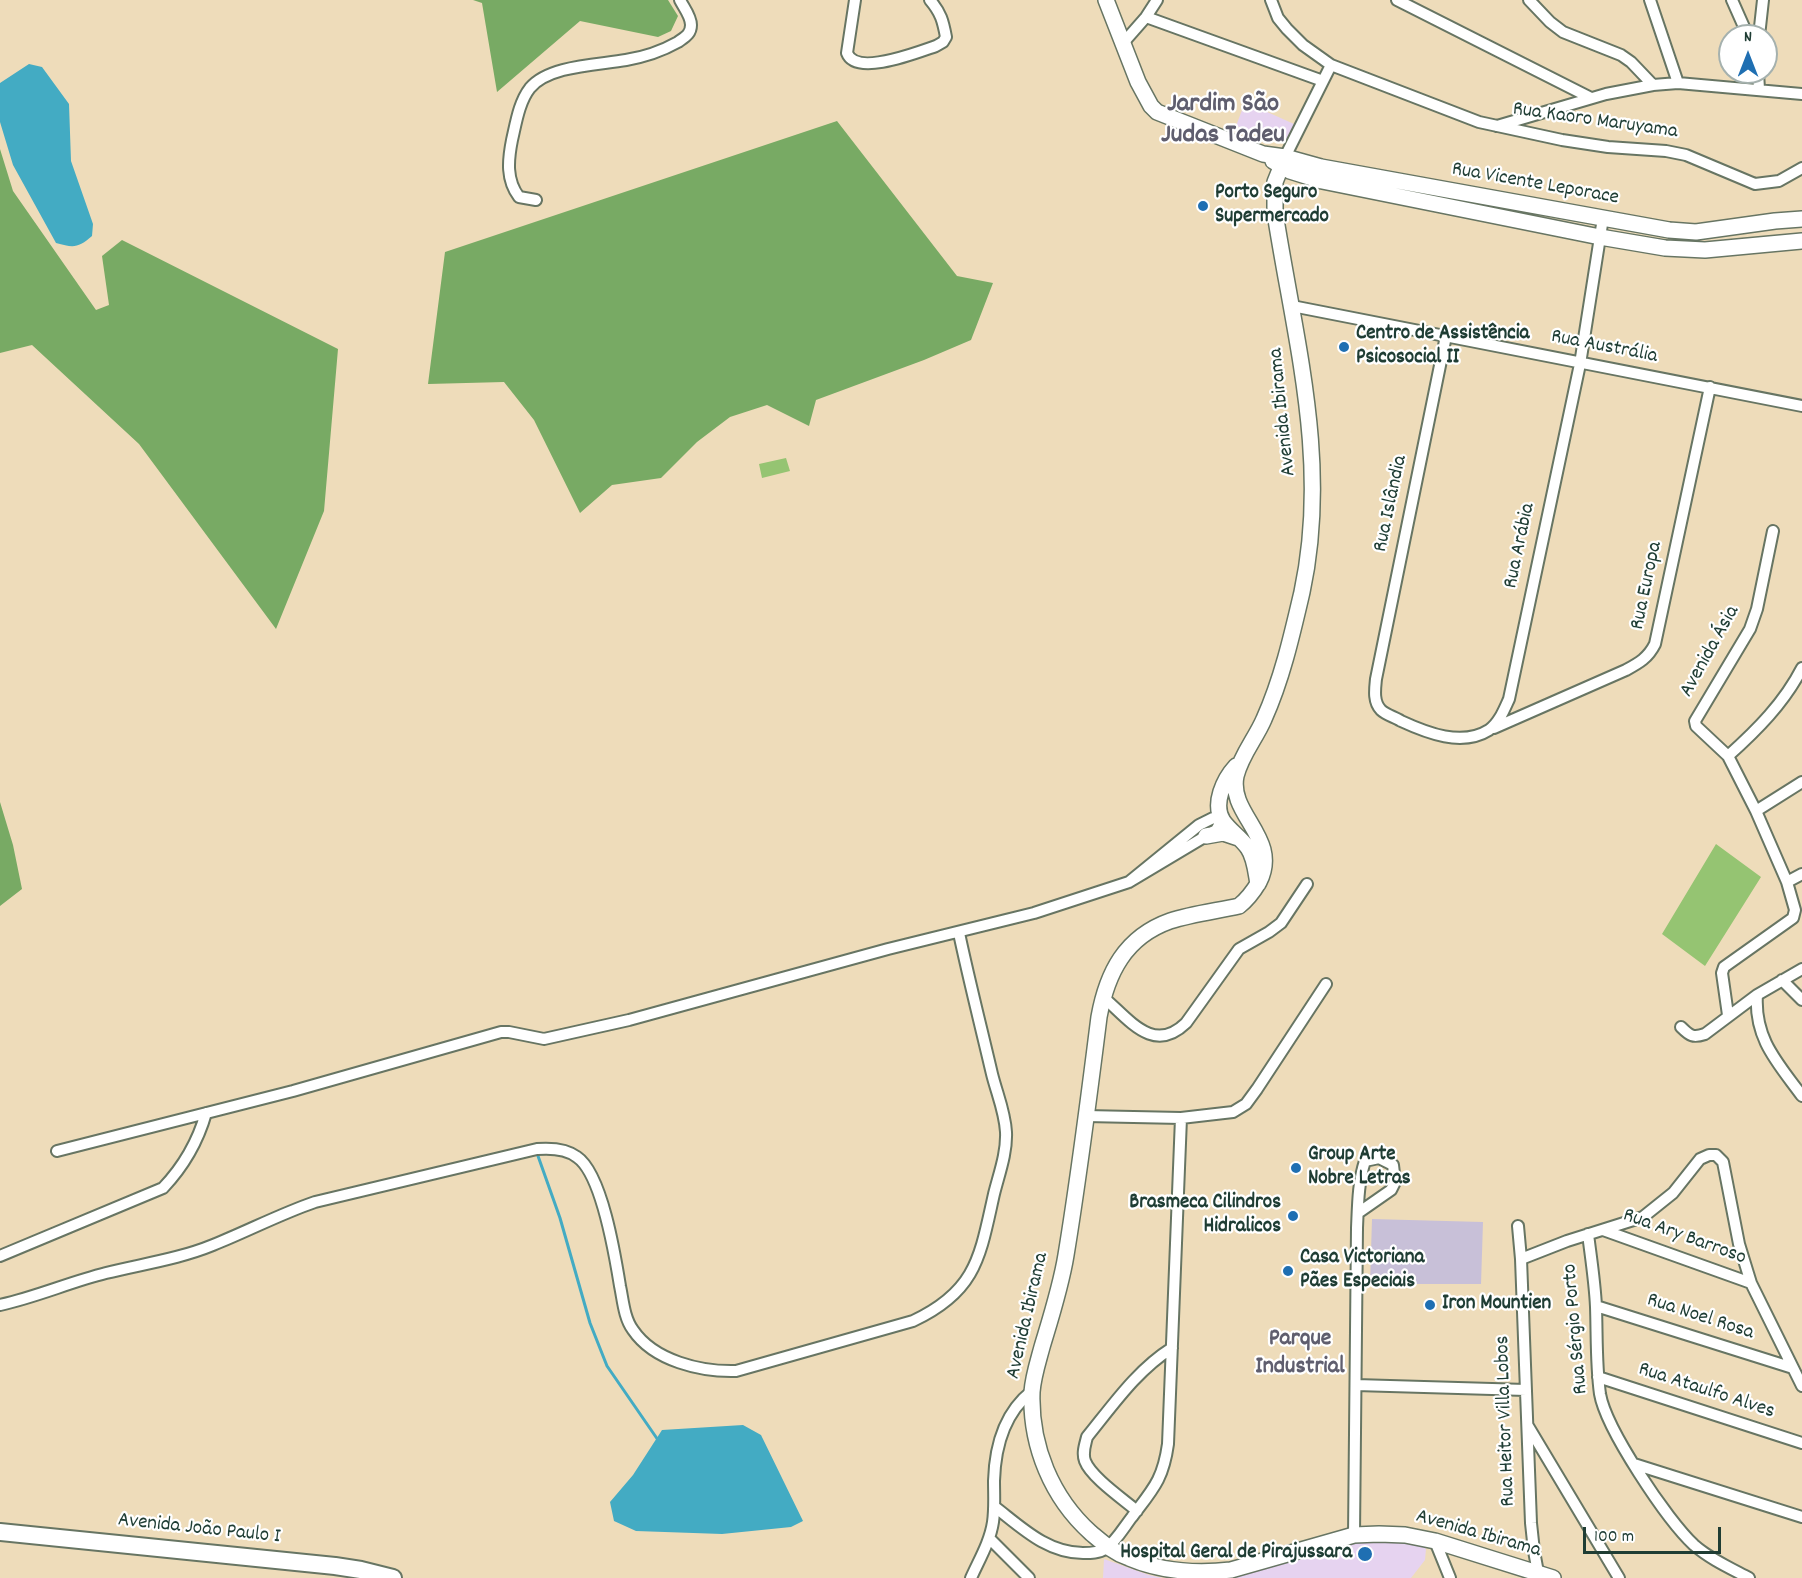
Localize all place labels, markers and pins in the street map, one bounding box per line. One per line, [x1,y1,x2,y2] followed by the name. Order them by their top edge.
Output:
[1215,181,1329,231] place label: Porto Seguro Supermercado
[1196,199,1210,213] marker: Porto Seguro Supermercado
[1356,322,1529,372] place label: Centro de Assistência Psicosocial II
[1337,340,1351,354] marker: Centro de Assistência Psicosocial II
[1308,1143,1411,1193] place label: Group Arte Nobre Letras
[1289,1161,1303,1175] marker: Group Arte Nobre Letras
[1129,1191,1281,1241] place label: Brasmeca Cilindros Hidralicos
[1286,1209,1300,1223] marker: Brasmeca Cilindros Hidralicos
[1300,1246,1424,1296] place label: Casa Victoriana Pães Especiais
[1281,1264,1295,1278] marker: Casa Victoriana Pães Especiais
[1442,1292,1551,1318] place label: Iron Mountien
[1423,1298,1437,1312] marker: Iron Mountien
[1120,1541,1352,1567] place label: Hospital Geral de Pirajussara
[1356,1545,1374,1563] marker: Hospital Geral de Pirajussara

